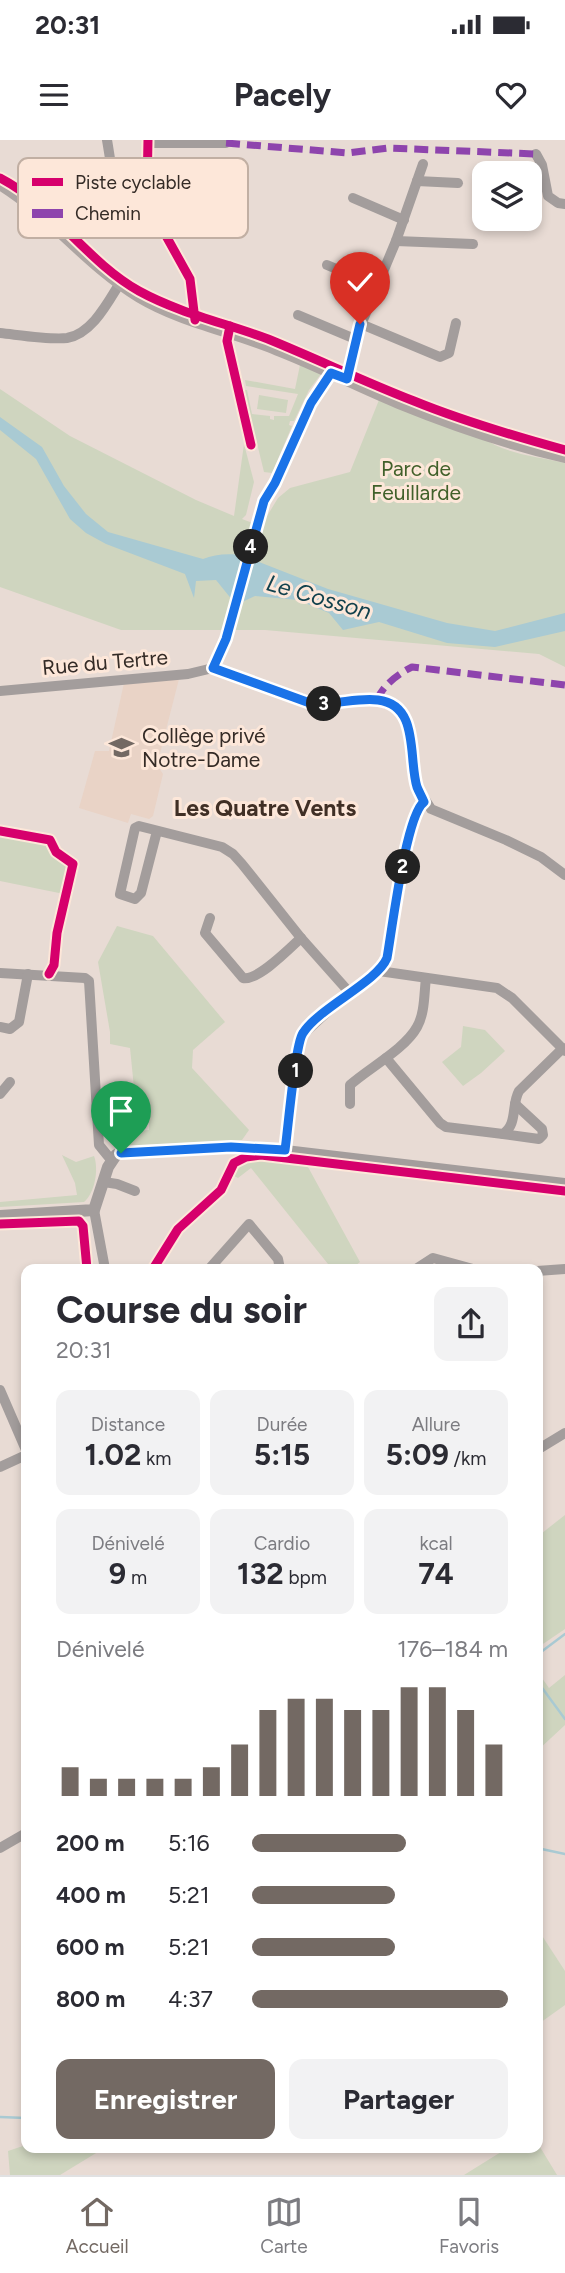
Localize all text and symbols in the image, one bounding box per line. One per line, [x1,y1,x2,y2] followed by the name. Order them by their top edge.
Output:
[35,9,100,41] text: 20:31
[35,76,73,114] icon: menu
[234,76,331,114] text: Pacely
[492,76,530,114] icon: heart
[18,158,248,238] legend
[472,161,542,231] map controls
[472,161,542,231] button: layers
[75,171,191,194] text: Piste cyclable
[75,202,141,225] text: Chemin
[330,252,390,324] pin
[341,263,379,301] icon: check
[371,456,461,505] park label: Parc de Feuillarde
[233,530,268,564] pin: 4
[244,535,257,558] text: 4
[263,569,375,625] water label: Le Cosson
[41,644,169,680] street label: Rue du Tertre
[306,686,342,722] pin: 3
[318,692,329,715] text: 3
[142,723,266,772] place label: Collège privé Notre-Dame
[108,733,136,761] school or university icon: Collège privé Notre-Dame
[174,794,356,822] district label: Les Quatre Vents
[386,850,420,884] pin: 2
[397,855,408,878] text: 2
[278,1054,314,1088] pin: 1
[291,1059,300,1082] text: 1
[91,1081,151,1153] pin
[102,1092,140,1130] icon: arrive
[56,1287,307,1333] text: Course du soir
[434,1287,508,1361] button: share
[56,1336,111,1364] text: 20:31
[91,1413,165,1436] text: Distance
[257,1413,307,1436] text: Durée
[412,1413,460,1436] text: Allure
[85,1436,141,1473] text: 1.02
[254,1436,310,1473] text: 5:15
[386,1436,449,1473] text: 5:09
[141,1447,172,1470] text: km
[449,1447,486,1470] text: /km
[91,1532,165,1555] text: Dénivelé
[254,1532,310,1555] text: Cardio
[419,1532,453,1555] text: kcal
[109,1555,126,1592] text: 9
[237,1555,284,1592] text: 132
[418,1555,454,1592] text: 74
[126,1566,147,1589] text: m
[284,1566,327,1589] text: bpm
[56,1635,144,1663] text: Dénivelé
[397,1635,508,1663] text: 176–184 m
[56,1829,125,1857] text: 200 m
[168,1829,210,1857] text: 5:16
[56,1881,126,1909] text: 400 m
[168,1881,209,1909] text: 5:21
[56,1933,125,1961] text: 600 m
[168,1933,209,1961] text: 5:21
[56,1985,125,2013] text: 800 m
[168,1985,213,2013] text: 4:37
[56,2059,275,2139] button: Enregistrer
[289,2059,508,2139] button: Partager
[66,2193,129,2258] tab: Accueil
[260,2193,308,2258] tab: Carte
[439,2193,499,2258] tab: Favoris

